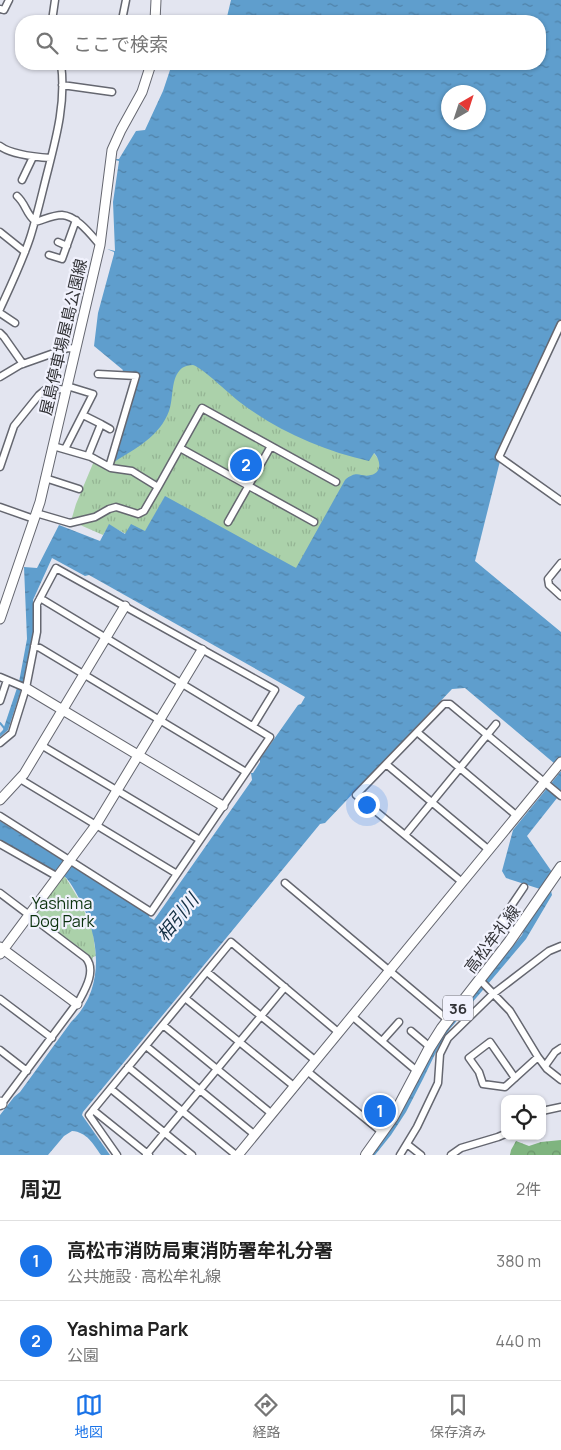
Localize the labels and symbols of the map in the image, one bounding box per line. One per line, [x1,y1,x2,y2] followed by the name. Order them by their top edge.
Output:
[441,85,486,130] north arrow
[34,257,92,417] street label: 屋島停車場屋島公園線
[230,446,262,484] pin: 2
[354,792,380,818] your location
[151,887,205,946] water label: 相引川
[30,892,95,932] park label: Yashima Dog Park
[459,900,525,978] street label: 高松牟礼線
[443,996,473,1020] road number: 36
[364,1092,396,1130] pin: 1

